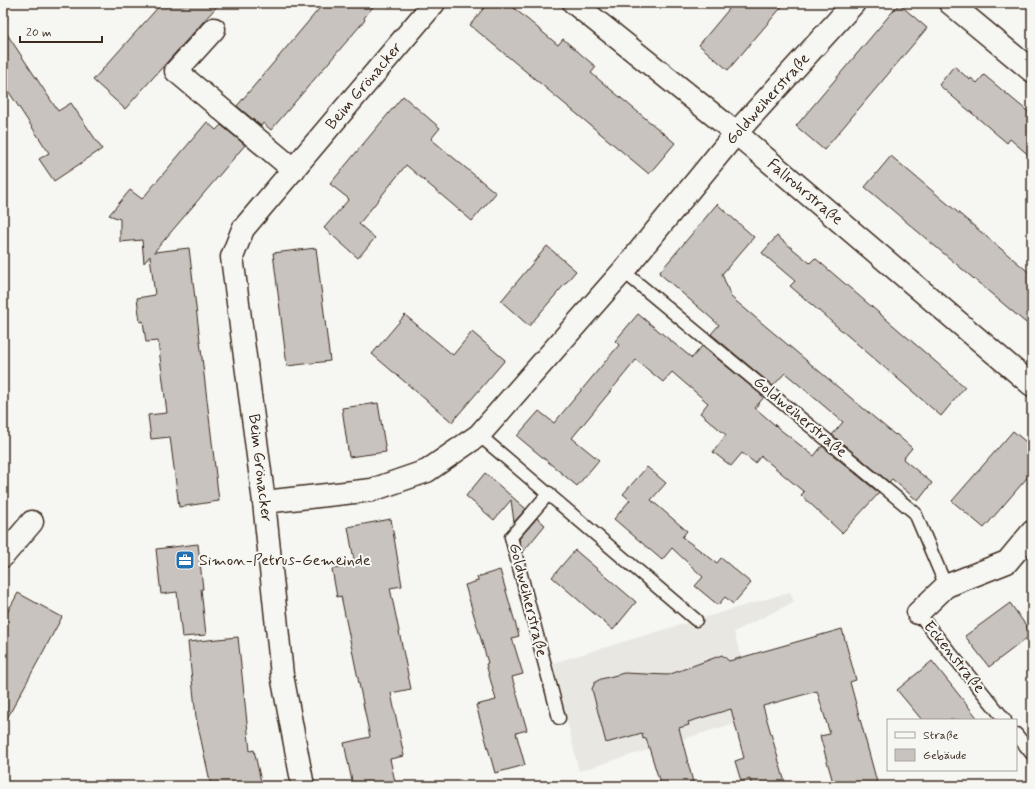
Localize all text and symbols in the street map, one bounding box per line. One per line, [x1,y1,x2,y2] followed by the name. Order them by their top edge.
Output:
[20,18,102,44] scale bar
[26,25,52,41] text: 20 m
[321,37,407,134] street label: Beim Grönacker
[721,49,815,149] street label: Goldweiherstraße
[763,154,848,230] street label: Fallrohrstraße
[749,371,851,463] street label: Goldweiherstraße
[243,413,277,523] street label: Beim Grönacker
[504,541,552,659] street label: Goldweiherstraße
[174,549,196,571] office icon: Simon-Petrus-Gemeinde
[199,550,371,571] place label: Simon-Petrus-Gemeinde
[918,616,990,698] street label: Eckenstraße
[887,719,1017,771] legend
[923,728,958,744] text: Straße
[923,748,966,764] text: Gebäude

